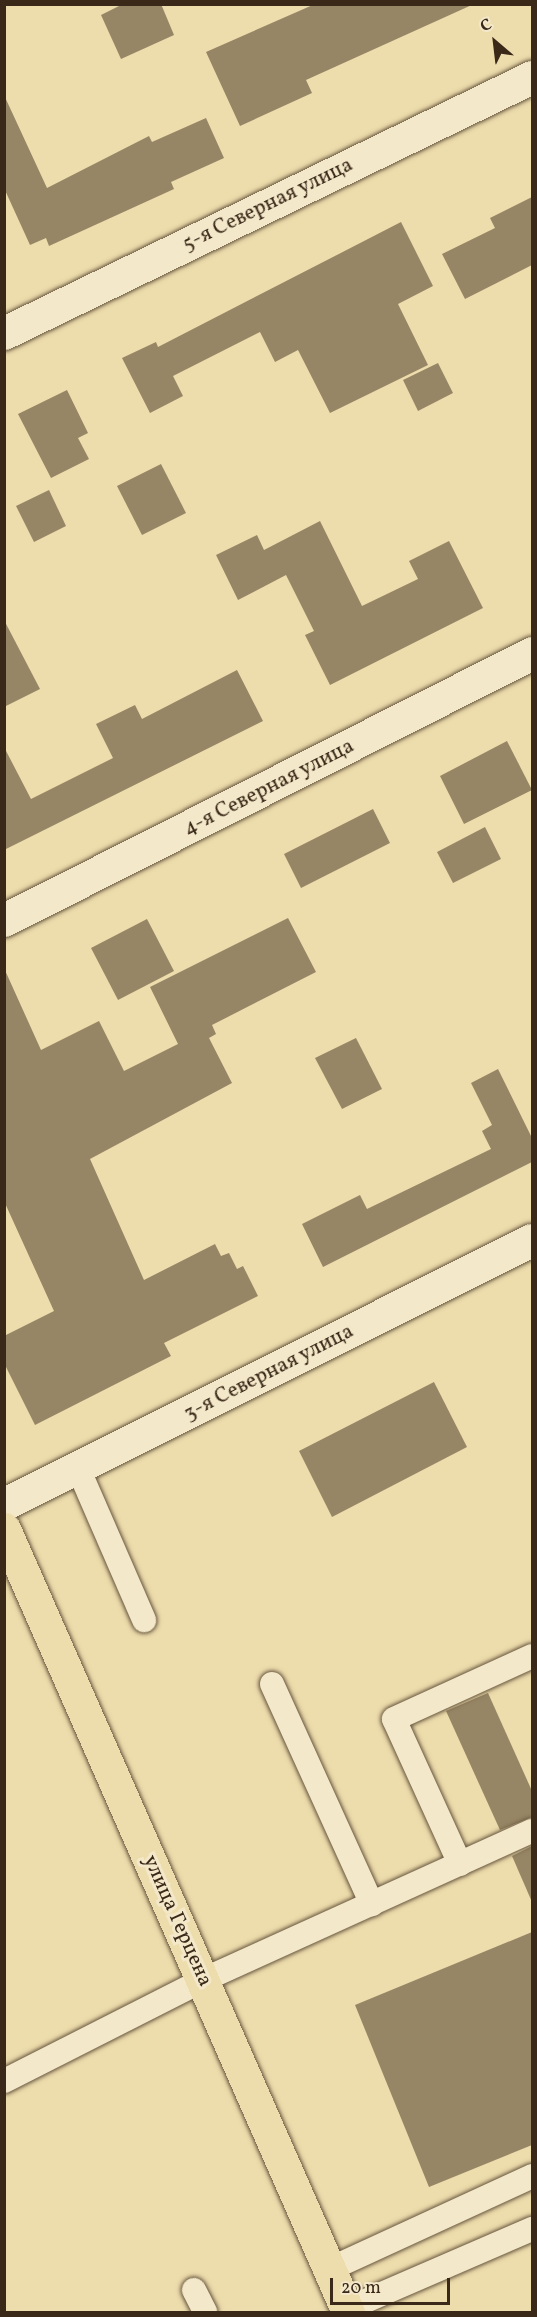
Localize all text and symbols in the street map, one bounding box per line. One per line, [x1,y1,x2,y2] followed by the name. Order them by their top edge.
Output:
[465,12,525,72] north arrow
[477,14,496,38] text: С
[178,153,358,257] street label: 5-я Северная улица
[179,734,359,842] street label: 4-я Северная улица
[180,1319,358,1427] street label: 3-я Северная улица
[137,1851,217,1991] street label: улица Герцена
[333,2266,453,2304] scale bar
[341,2276,381,2301] text: 20 m

